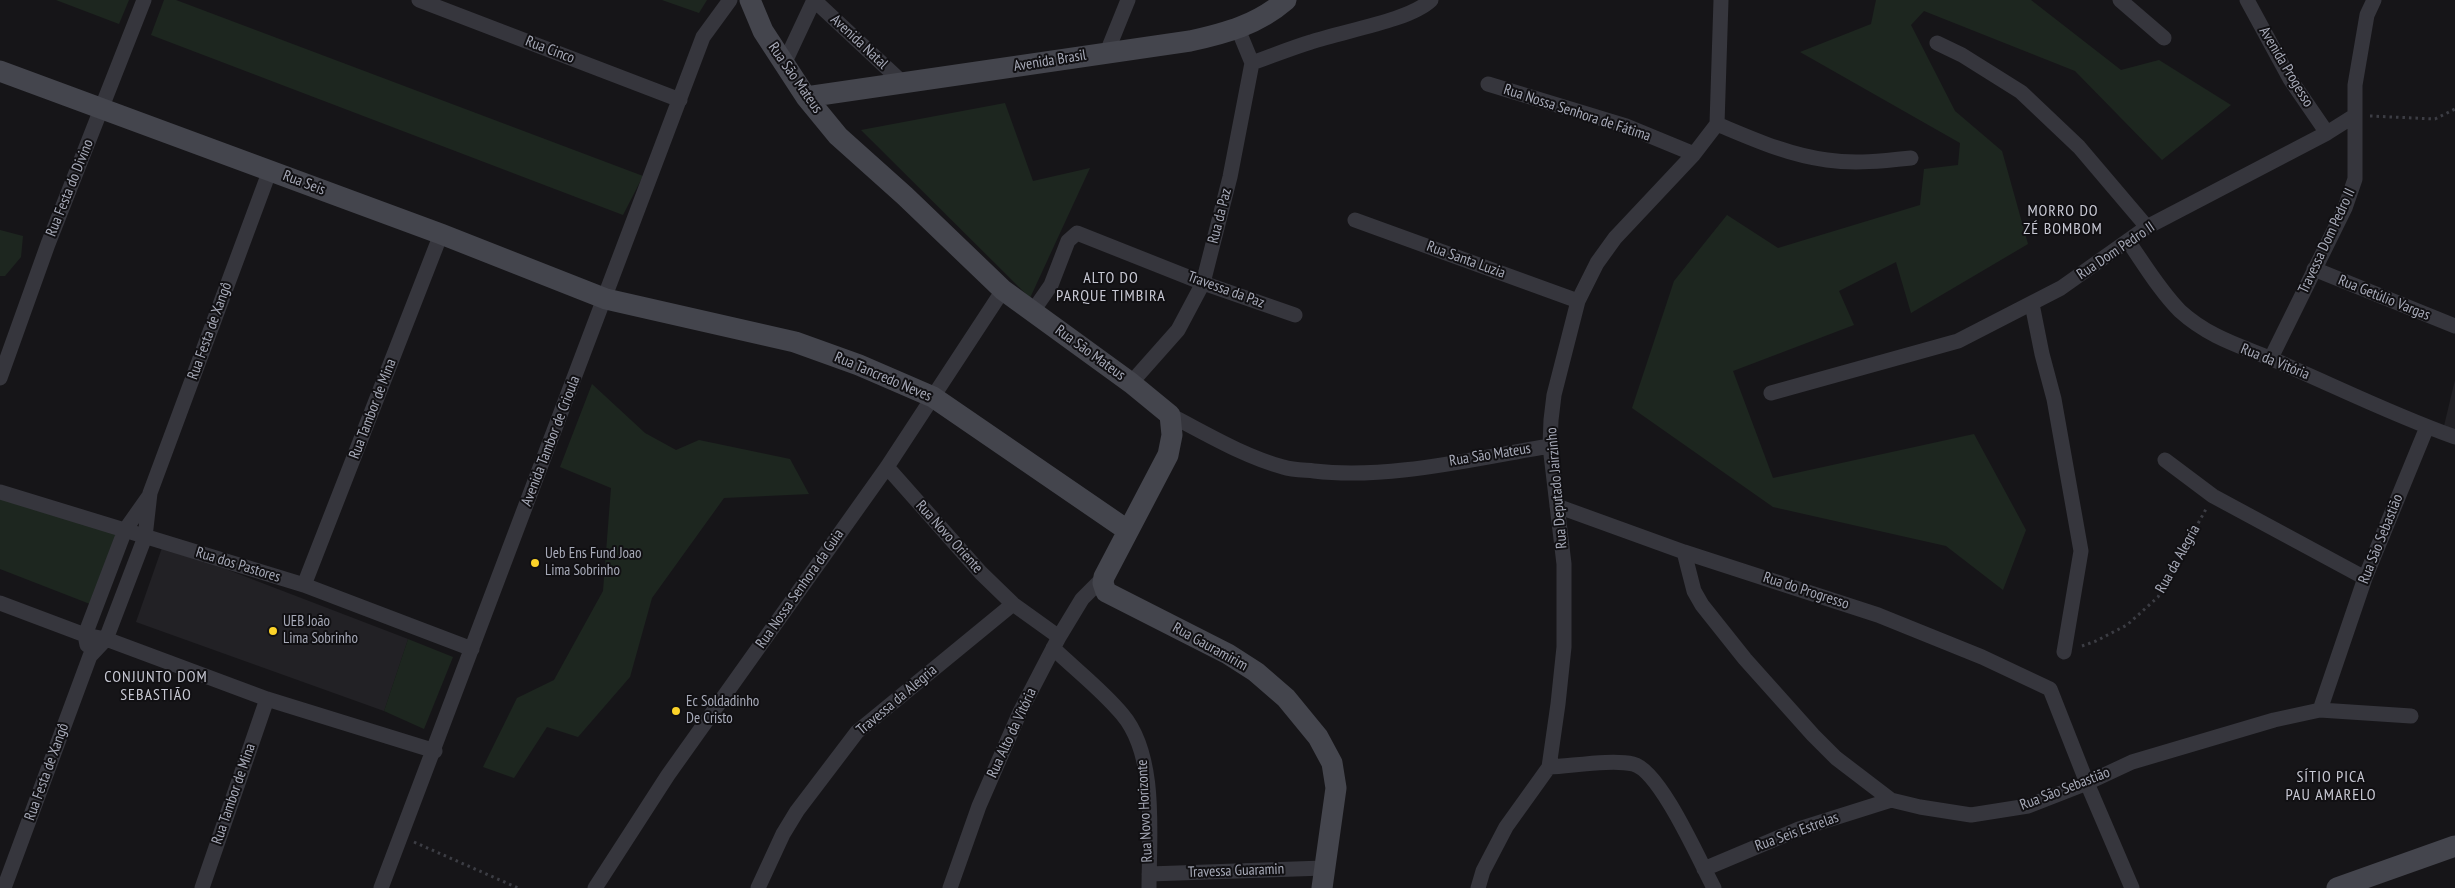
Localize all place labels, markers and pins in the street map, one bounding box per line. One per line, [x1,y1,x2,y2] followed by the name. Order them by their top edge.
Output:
[545,545,642,580] place label: Ueb Ens Fund Joao Lima Sobrinho
[529,557,541,569] marker: Ueb Ens Fund Joao Lima Sobrinho
[283,613,358,648] place label: UEB João Lima Sobrinho
[267,625,279,637] marker: UEB João Lima Sobrinho
[686,693,759,728] place label: Ec Soldadinho De Cristo
[670,705,682,717] marker: Ec Soldadinho De Cristo

